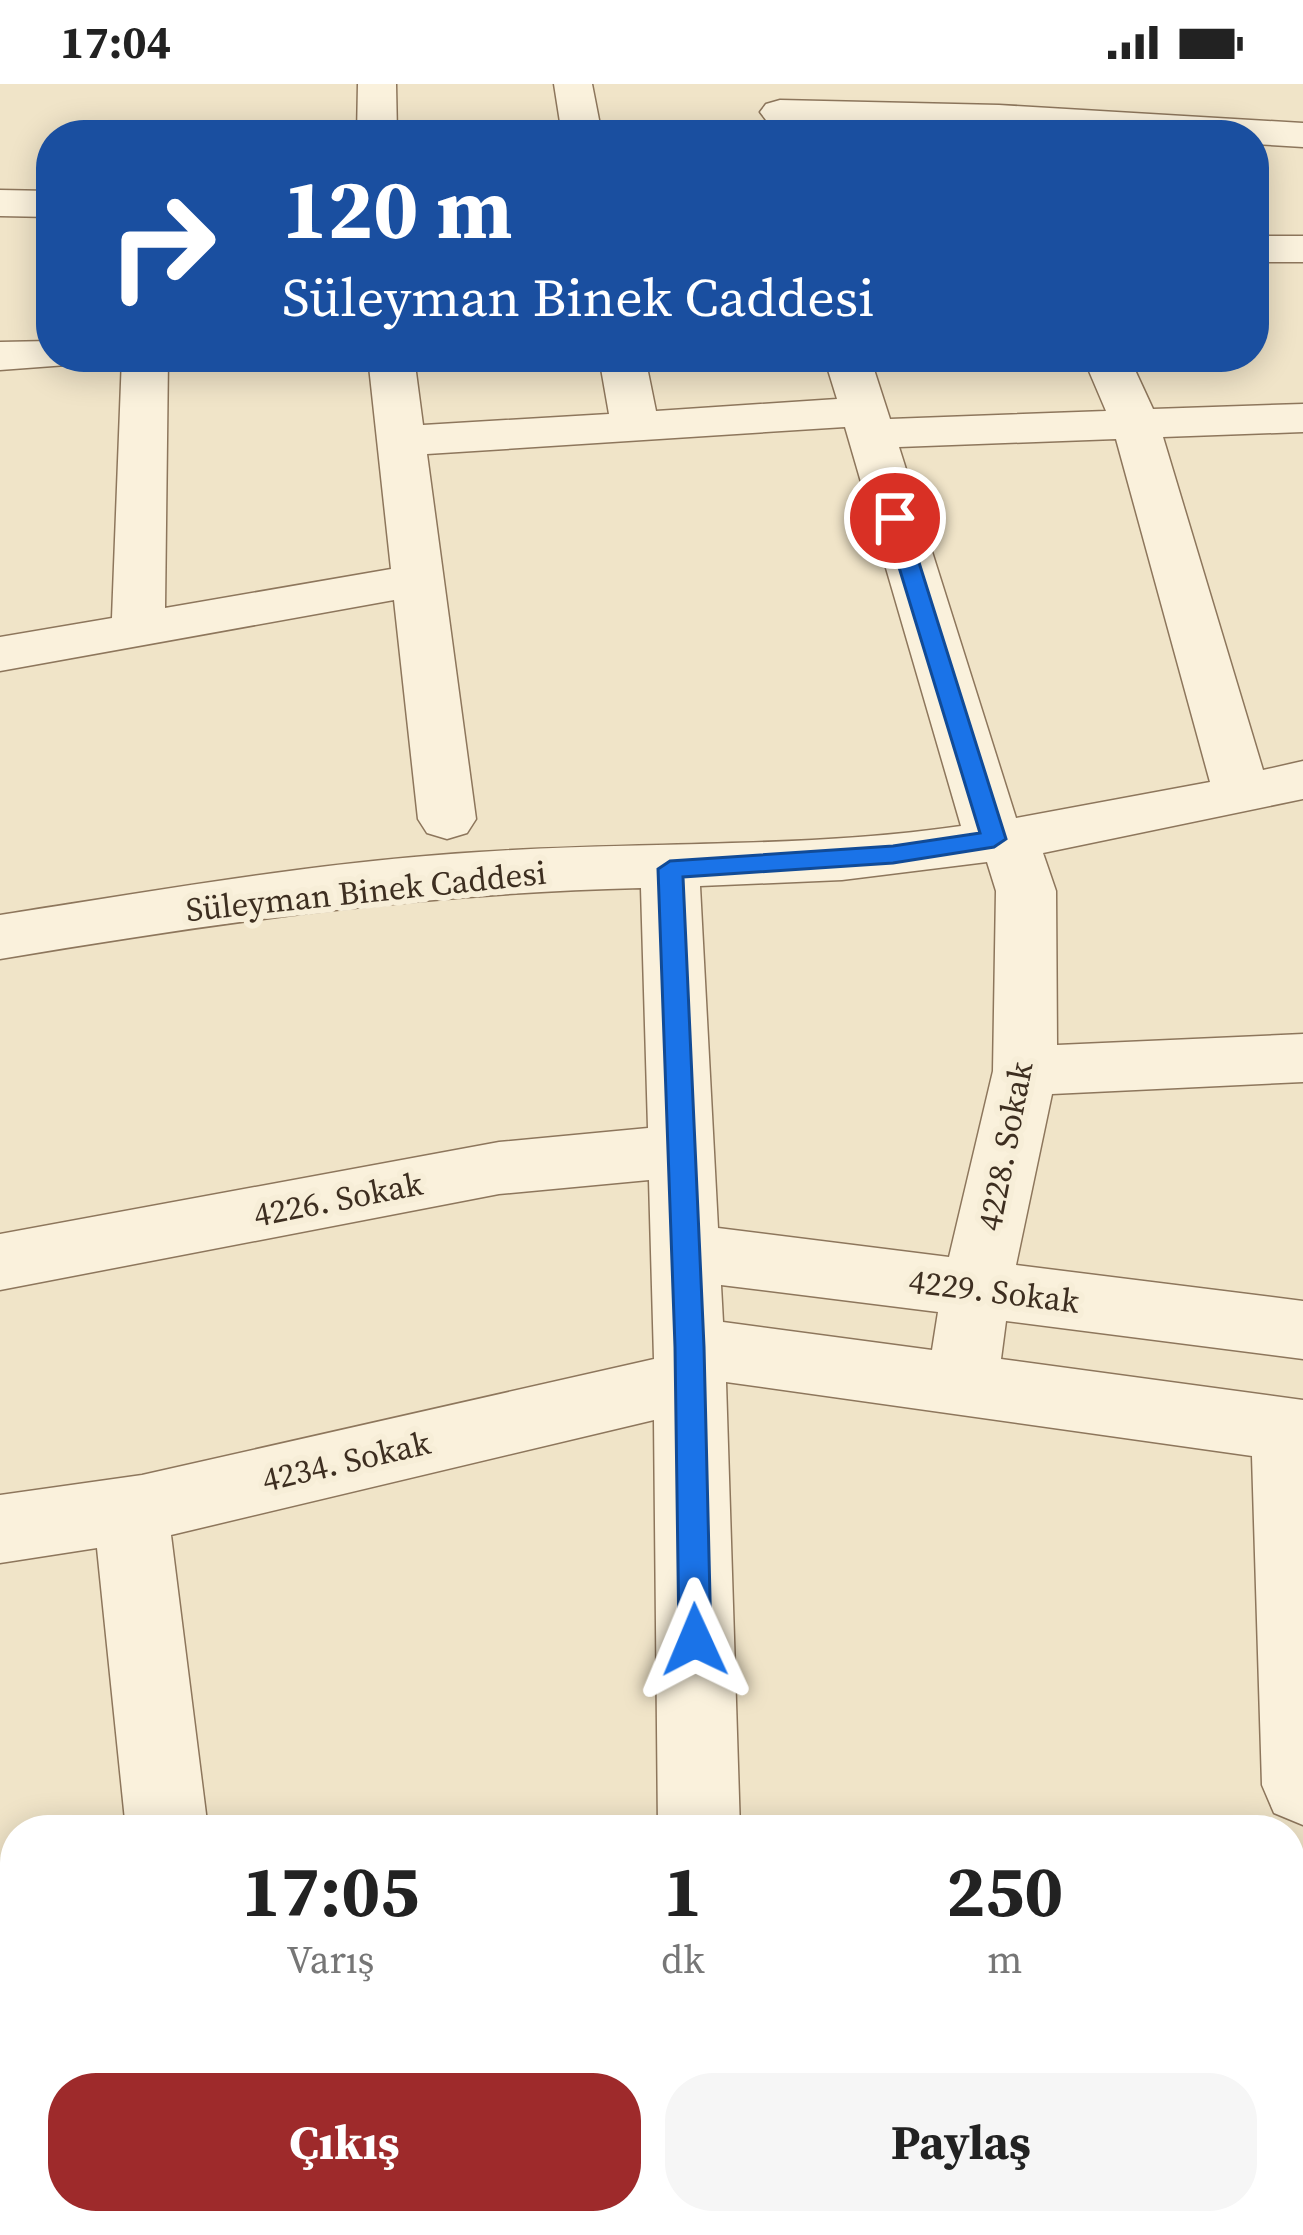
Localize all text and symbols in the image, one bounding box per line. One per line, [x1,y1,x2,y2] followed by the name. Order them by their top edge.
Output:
[60,11,171,73] text: 17:04
[282,151,513,266] text: 120 m
[84,168,240,324] icon: right
[282,260,874,334] text: Süleyman Binek Caddesi
[844,467,946,569] pin
[862,485,928,551] icon: arrive
[184,850,548,932] street label: Süleyman Binek Caddesi
[967,1057,1044,1234] street label: 4228. Sokak
[250,1160,427,1237] street label: 4226. Sokak
[906,1258,1083,1324] street label: 4229. Sokak
[258,1420,435,1502] street label: 4234. Sokak
[632,1577,758,1703] position arrow
[242,1841,419,1940] text: 17:05
[663,1841,702,1940] text: 1
[946,1841,1063,1940] text: 250
[287,1933,374,1986] text: Varış
[661,1933,705,1986] text: dk
[987,1933,1022,1986] text: m
[48,2073,641,2211] button: Çıkış
[665,2073,1257,2211] button: Paylaş

